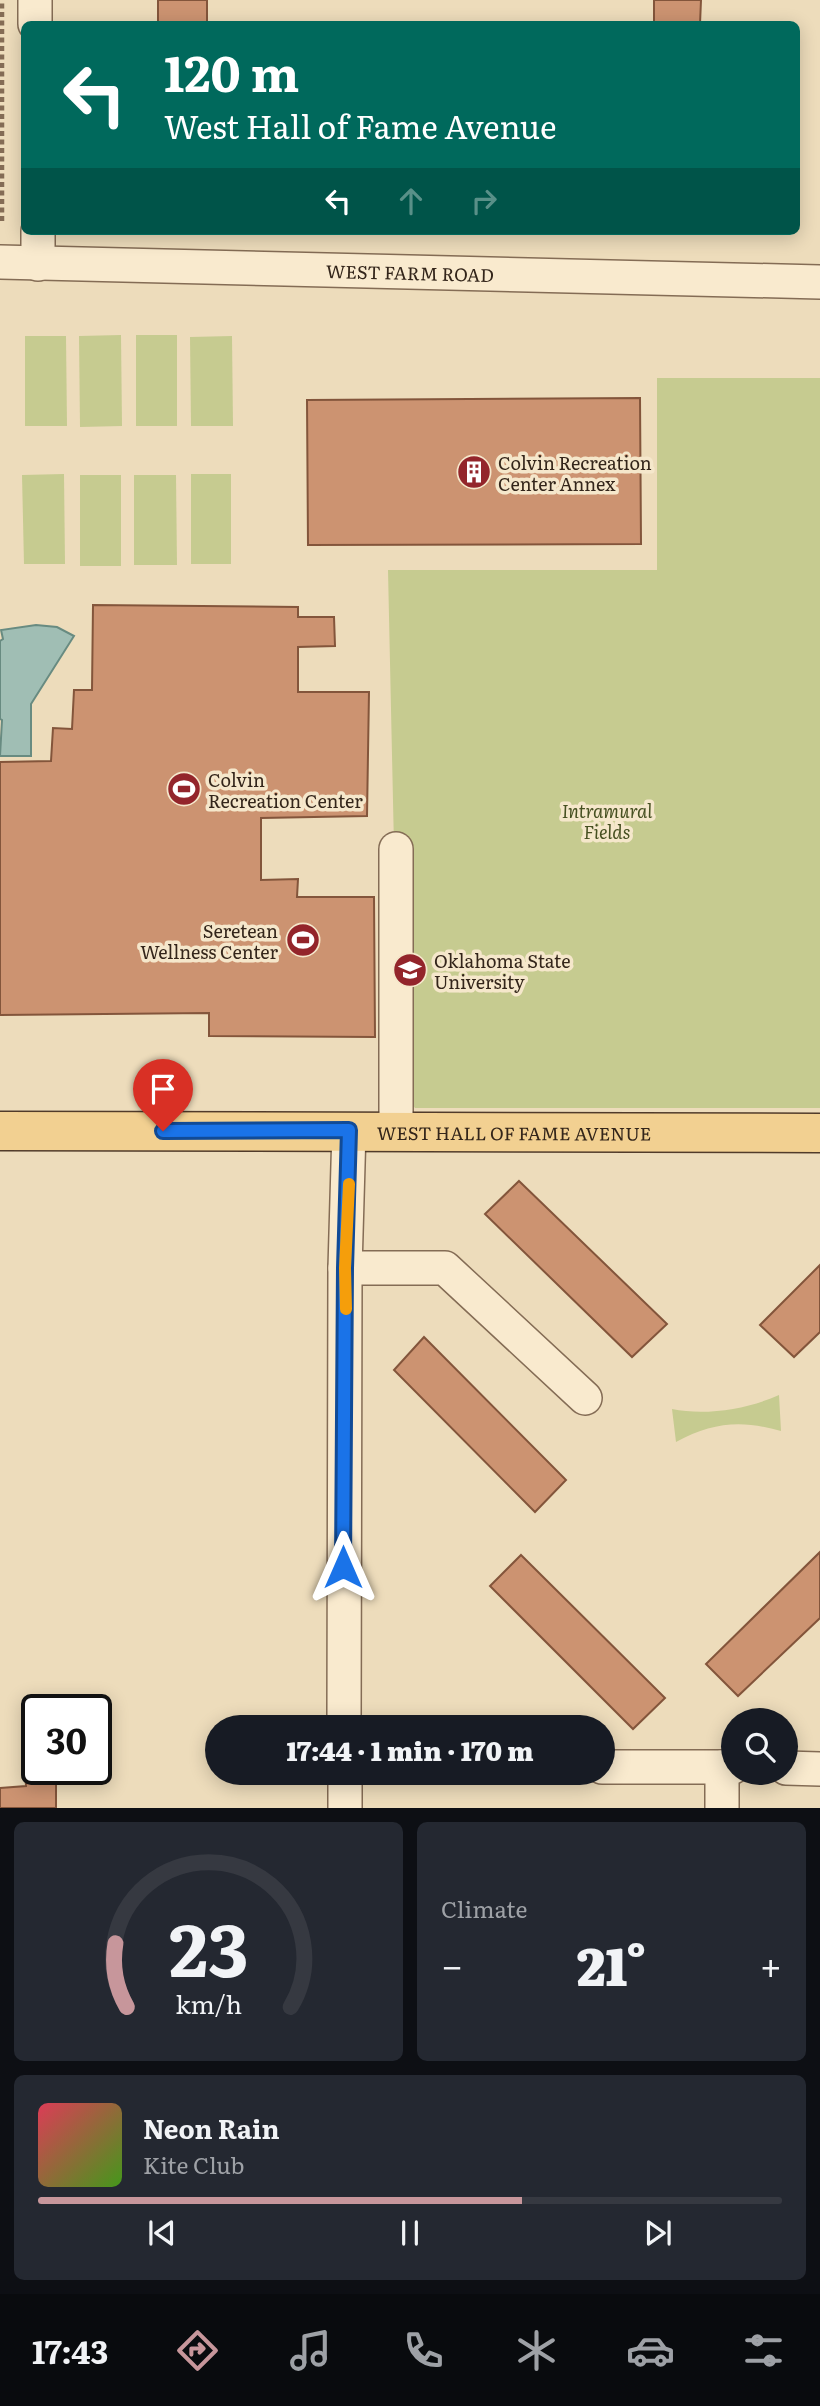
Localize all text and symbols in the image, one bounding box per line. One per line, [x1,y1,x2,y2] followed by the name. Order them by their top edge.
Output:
[164,34,299,107] text: 120 m
[49,49,140,140] icon: left
[164,101,557,149] text: West Hall of Fame Avenue
[319,182,357,220] icon: left
[392,182,430,220] icon: ahead
[465,182,503,220] icon: right
[326,256,494,288] street label: WEST FARM ROAD
[498,449,652,497] place label: Colvin Recreation Center Annex
[455,453,493,491] building icon: Colvin Recreation Center Annex
[208,766,363,814] place label: Colvin Recreation Center
[165,770,203,808] sports icon: Colvin Recreation Center
[562,797,653,845] park label: Intramural Fields
[140,917,278,965] place label: Seretean Wellness Center
[284,921,322,959] sports icon: Seretean Wellness Center
[434,947,571,995] place label: Oklahoma State University
[391,951,429,989] school or university icon: Oklahoma State University
[133,1059,193,1131] pin
[144,1070,182,1108] icon: arrive
[377,1118,651,1146] street label: WEST HALL OF FAME AVENUE
[306,1530,380,1604] position arrow
[21,1694,112,1785] speed limit sign: 30
[721,1708,798,1785] map controls
[721,1708,798,1785] button: search
[286,1730,534,1769] text: 17:44 · 1 min · 170 m
[441,1891,527,1925] text: Climate
[169,1892,248,2000] text: 23
[577,1925,646,2002] text: 21°
[441,1935,463,1992] text: −
[760,1935,782,1992] text: +
[175,1985,242,2022] text: km/h
[143,2108,280,2147] text: Neon Rain
[143,2147,244,2181] text: Kite Club
[143,2214,181,2252] icon: previous
[391,2214,429,2252] icon: pause
[639,2214,677,2252] icon: next
[32,2326,108,2374] text: 17:43
[173,2326,222,2375] icon: directions
[286,2326,335,2375] icon: music
[399,2326,448,2375] icon: phone
[512,2326,561,2375] icon: climate
[626,2326,675,2375] icon: car
[739,2326,788,2375] icon: filters

